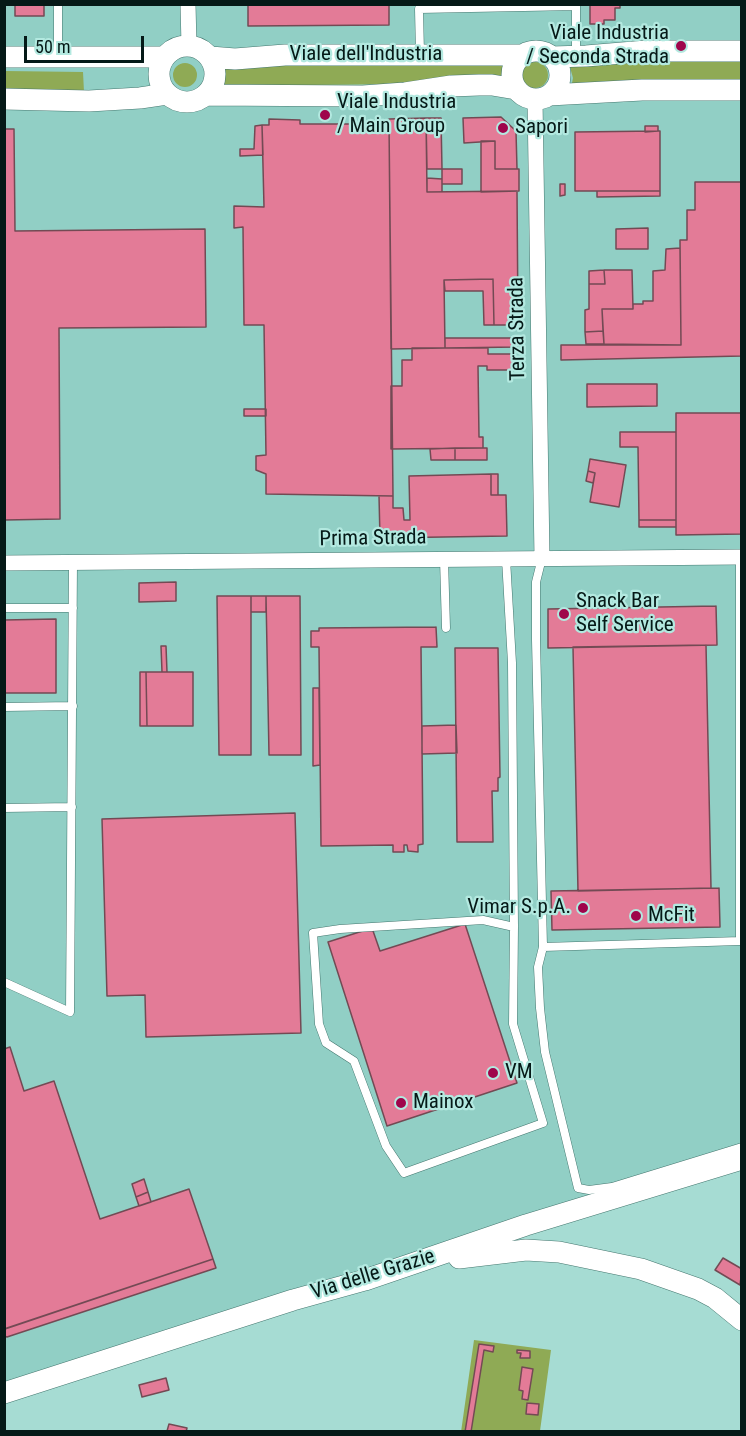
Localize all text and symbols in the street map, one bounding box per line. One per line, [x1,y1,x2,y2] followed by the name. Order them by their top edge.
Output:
[526,21,669,71] place label: Viale Industria / Seconda Strada
[27,24,147,62] scale bar
[35,36,70,57] text: 50 m
[674,39,688,53] marker: Viale Industria / Seconda Strada
[290,42,442,68] street label: Viale dell'Industria
[337,90,456,140] place label: Viale Industria / Main Group
[318,108,332,122] marker: Viale Industria / Main Group
[515,115,568,141] place label: Sapori
[496,121,510,135] marker: Sapori
[504,277,532,381] street label: Terza Strada
[319,525,427,553] street label: Prima Strada
[576,589,674,639] place label: Snack Bar Self Service
[557,607,571,621] marker: Snack Bar Self Service
[467,895,571,921] place label: Vimar S.p.A.
[576,901,590,915] marker: Vimar S.p.A.
[648,903,695,929] place label: McFit
[629,909,643,923] marker: McFit
[505,1060,533,1086] place label: VM
[486,1066,500,1080] marker: VM
[413,1090,473,1116] place label: Mainox
[394,1096,408,1110] marker: Mainox
[308,1244,438,1306] street label: Via delle Grazie

